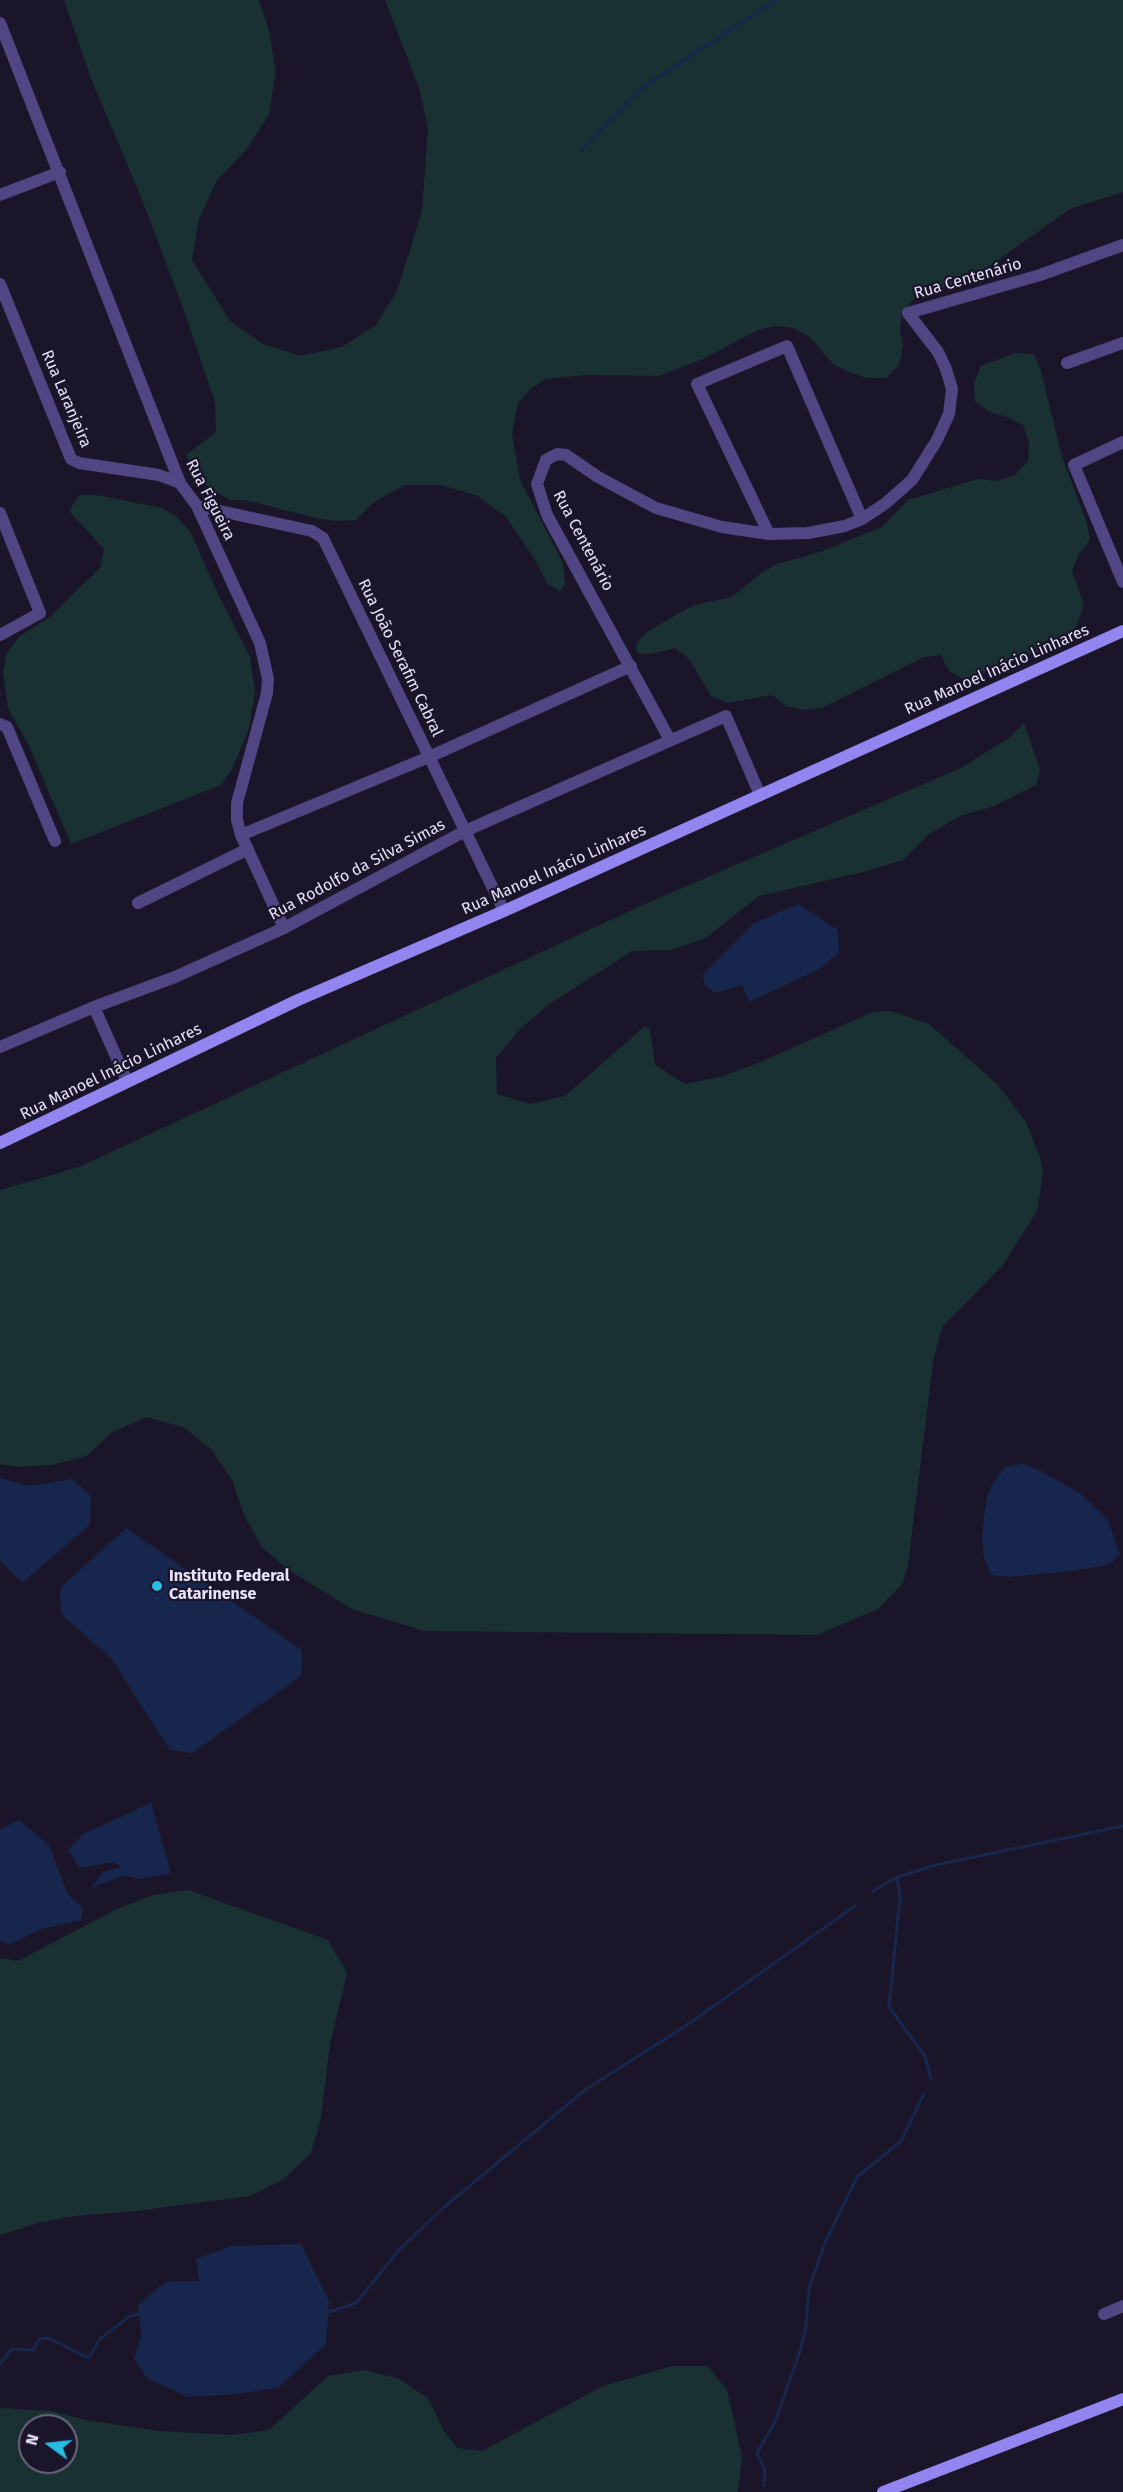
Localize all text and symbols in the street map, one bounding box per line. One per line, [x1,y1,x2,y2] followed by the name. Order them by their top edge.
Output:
[912,254,1024,304] street label: Rua Centenário
[37,347,95,451] street label: Rua Laranjeira
[181,456,239,544] street label: Rua Figueira
[548,487,618,595] street label: Rua Centenário
[353,576,447,740] street label: Rua João Serafim Cabral
[902,621,1092,719] street label: Rua Manoel Inácio Linhares
[266,815,448,925] street label: Rua Rodolfo da Silva Simas
[459,821,649,919] street label: Rua Manoel Inácio Linhares
[17,1020,205,1124] street label: Rua Manoel Inácio Linhares
[169,1567,289,1605] place label: Instituto Federal Catarinense
[150,1579,164,1593] marker: Instituto Federal Catarinense
[18,2414,78,2474] north arrow
[22,2432,43,2447] text: N

